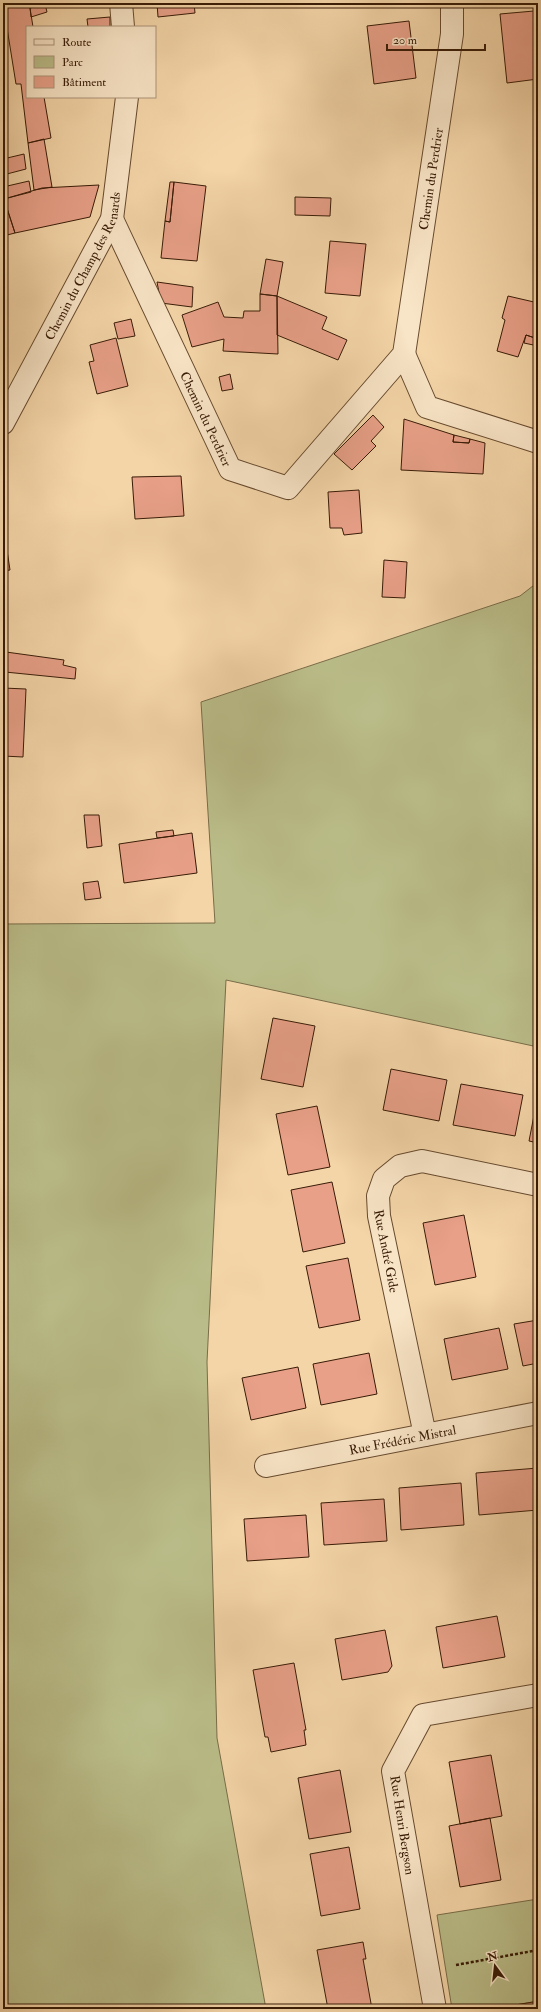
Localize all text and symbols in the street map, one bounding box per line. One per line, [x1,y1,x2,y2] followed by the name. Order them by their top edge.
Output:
[26,26,156,98] legend
[387,26,485,52] scale bar
[393,33,418,48] text: 20 m
[62,35,91,50] text: Route
[62,55,83,70] text: Parc
[62,75,106,90] text: Bâtiment
[416,126,447,231] street label: Chemin du Perdrier
[42,190,124,343] street label: Chemin du Champ des Renards
[176,369,235,469] street label: Chemin du Perdrier
[370,1208,402,1295] street label: Rue André Gide
[348,1422,458,1459] street label: Rue Frédéric Mistral
[386,1774,418,1876] street label: Rue Henri Bergson
[475,1946,515,1986] north arrow
[485,1949,500,1965] text: N

